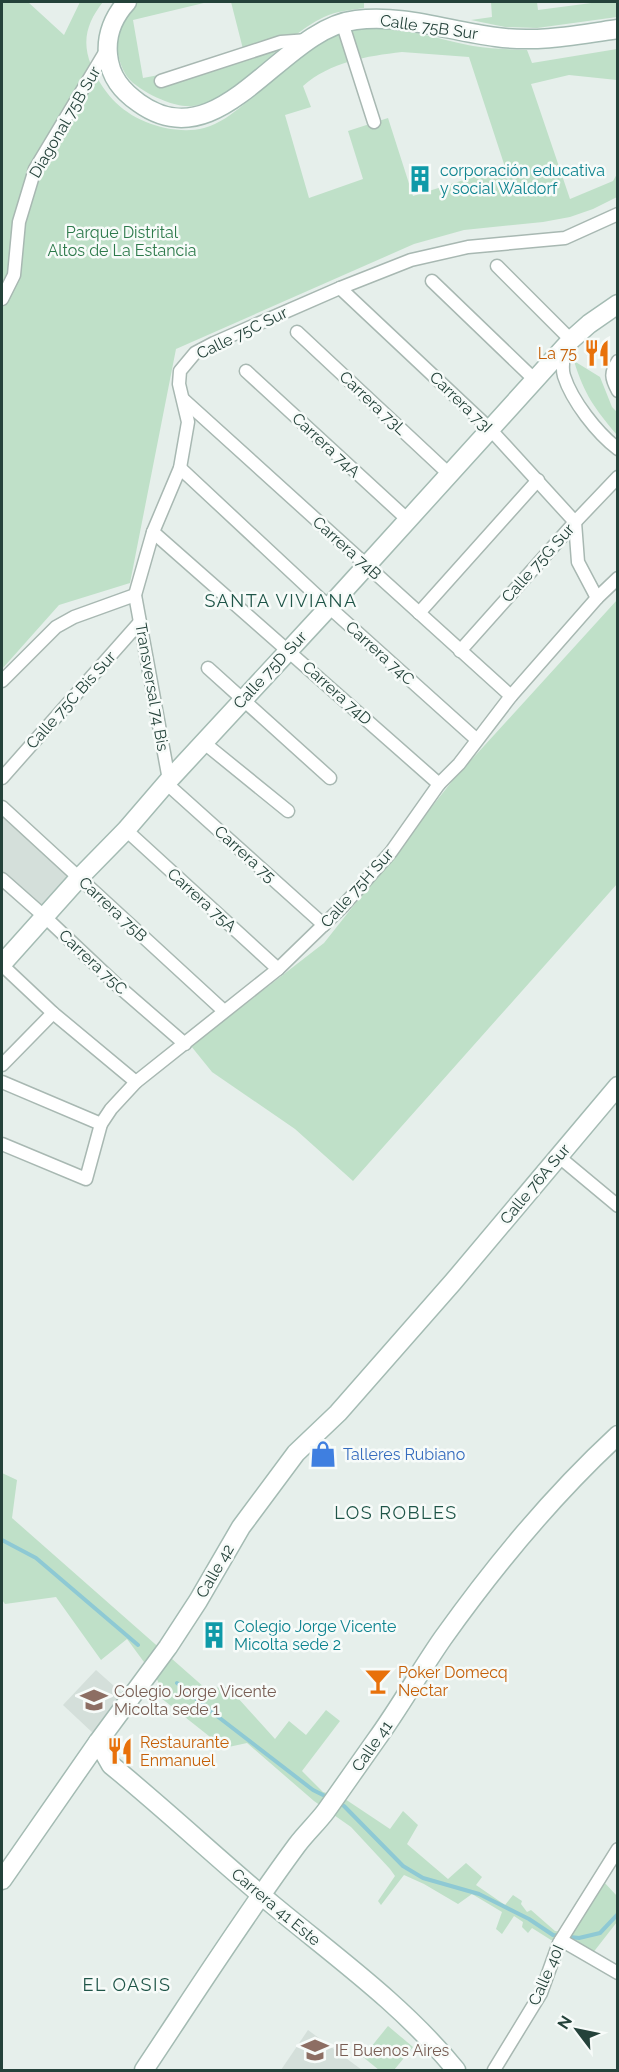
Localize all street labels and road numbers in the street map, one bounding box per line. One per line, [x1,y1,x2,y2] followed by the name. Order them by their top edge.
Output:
[379,11,479,43] street label: Calle 75B Sur
[25,63,105,181] street label: Diagonal 75B Sur
[193,303,291,363] street label: Calle 75C Sur
[335,367,411,439] street label: Carrera 73L
[426,368,496,436] street label: Carrera 73I
[288,409,364,481] street label: Carrera 74A
[309,512,385,584] street label: Carrera 74B
[498,519,579,606] street label: Calle 75G Sur
[342,617,418,689] street label: Carrera 74C
[131,622,173,753] street label: Transversal 74 Bis
[229,627,311,713] street label: Calle 75D Sur
[22,647,120,753] street label: Calle 75C Bis Sur
[299,657,375,729] street label: Carrera 74D
[211,822,280,886] street label: Carrera 75
[317,844,398,931] street label: Calle 75H Sur
[164,864,241,936] street label: Carrera 75A
[75,873,151,945] street label: Carrera 75B
[55,926,131,998] street label: Carrera 75C
[496,1140,574,1228] street label: Calle 76A Sur
[192,1541,238,1601] street label: Calle 42
[348,1717,396,1775] street label: Calle 41
[228,1864,324,1950] street label: Carrera 41 Este
[524,1942,568,2008] street label: Calle 40I

